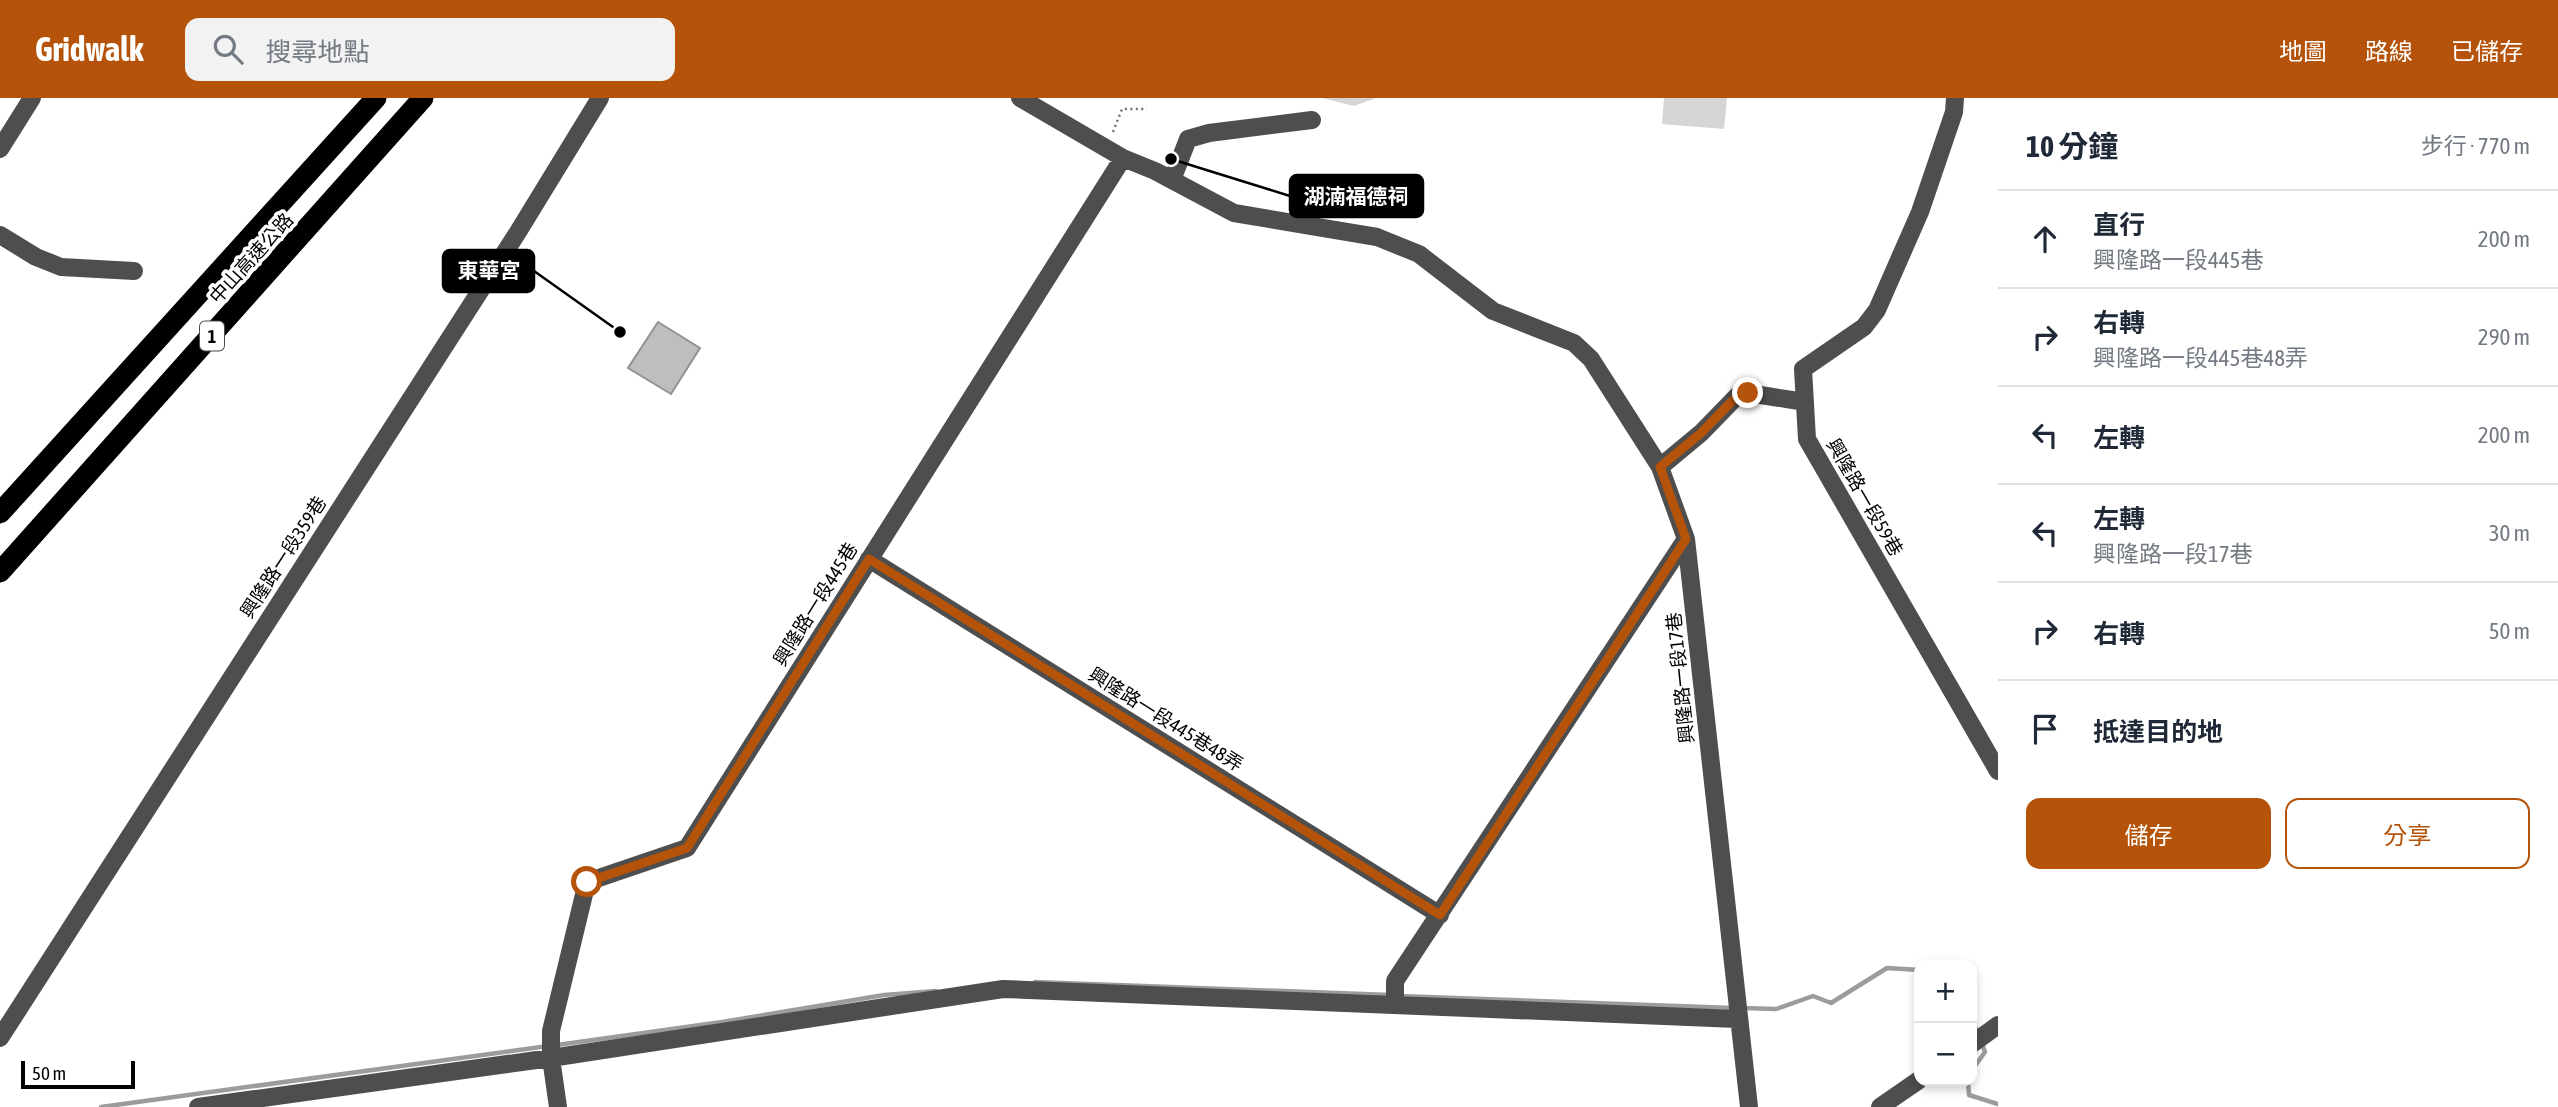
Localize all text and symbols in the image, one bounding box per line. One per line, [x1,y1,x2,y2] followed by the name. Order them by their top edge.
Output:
[185,18,675,81] search box
[35,30,143,68] text: Gridwalk
[209,30,247,68] icon: search
[265,37,369,67] text: 搜尋地點
[2279,38,2327,65] text: 地圖
[2365,38,2413,65] text: 路線
[2451,38,2523,65] text: 已儲存
[2026,129,2118,163] text: 10 分鐘
[2421,133,2530,159] text: 步行 · 770 m
[1290,175,1423,217] callout: 湖湳福德祠
[1304,184,1409,208] text: 湖湳福德祠
[205,208,297,308] street label: 中山高速公路
[2093,210,2145,240] text: 直行
[2026,220,2064,258] icon: ahead
[2478,226,2530,252] text: 200 m
[2093,247,2263,273] text: 興隆路一段445巷
[443,250,534,292] callout: 東華宮
[458,258,521,282] text: 東華宮
[2093,308,2145,338] text: 右轉
[2026,318,2064,356] icon: right
[200,322,224,350] road number: 1
[2478,324,2530,350] text: 290 m
[2093,345,2308,371] text: 興隆路一段445巷48弄
[1732,377,1763,408] route end
[2026,416,2064,454] icon: left
[2478,422,2530,448] text: 200 m
[2093,423,2145,453] text: 左轉
[1823,434,1907,560] street label: 興隆路一段59巷
[235,492,331,622] street label: 興隆路一段359巷
[2093,504,2145,534] text: 左轉
[2026,514,2064,552] icon: left
[2489,520,2530,546] text: 30 m
[768,538,862,670] street label: 興隆路一段445巷
[2093,541,2253,567] text: 興隆路一段17巷
[1662,611,1698,745] street label: 興隆路一段17巷
[2026,612,2064,650] icon: right
[2489,618,2530,644] text: 50 m
[2093,619,2145,649] text: 右轉
[1085,663,1247,775] street label: 興隆路一段445巷48弄
[2026,710,2064,748] icon: arrive
[2093,717,2223,747] text: 抵達目的地
[2026,798,2271,869] button: 儲存
[2285,798,2530,869] button: 分享
[571,866,602,897] route start
[1914,960,1977,1086] map controls
[1914,960,1977,1023] button: +
[1914,1023,1977,1086] button: −
[21,1058,135,1090] scale bar
[32,1062,66,1084] text: 50 m

